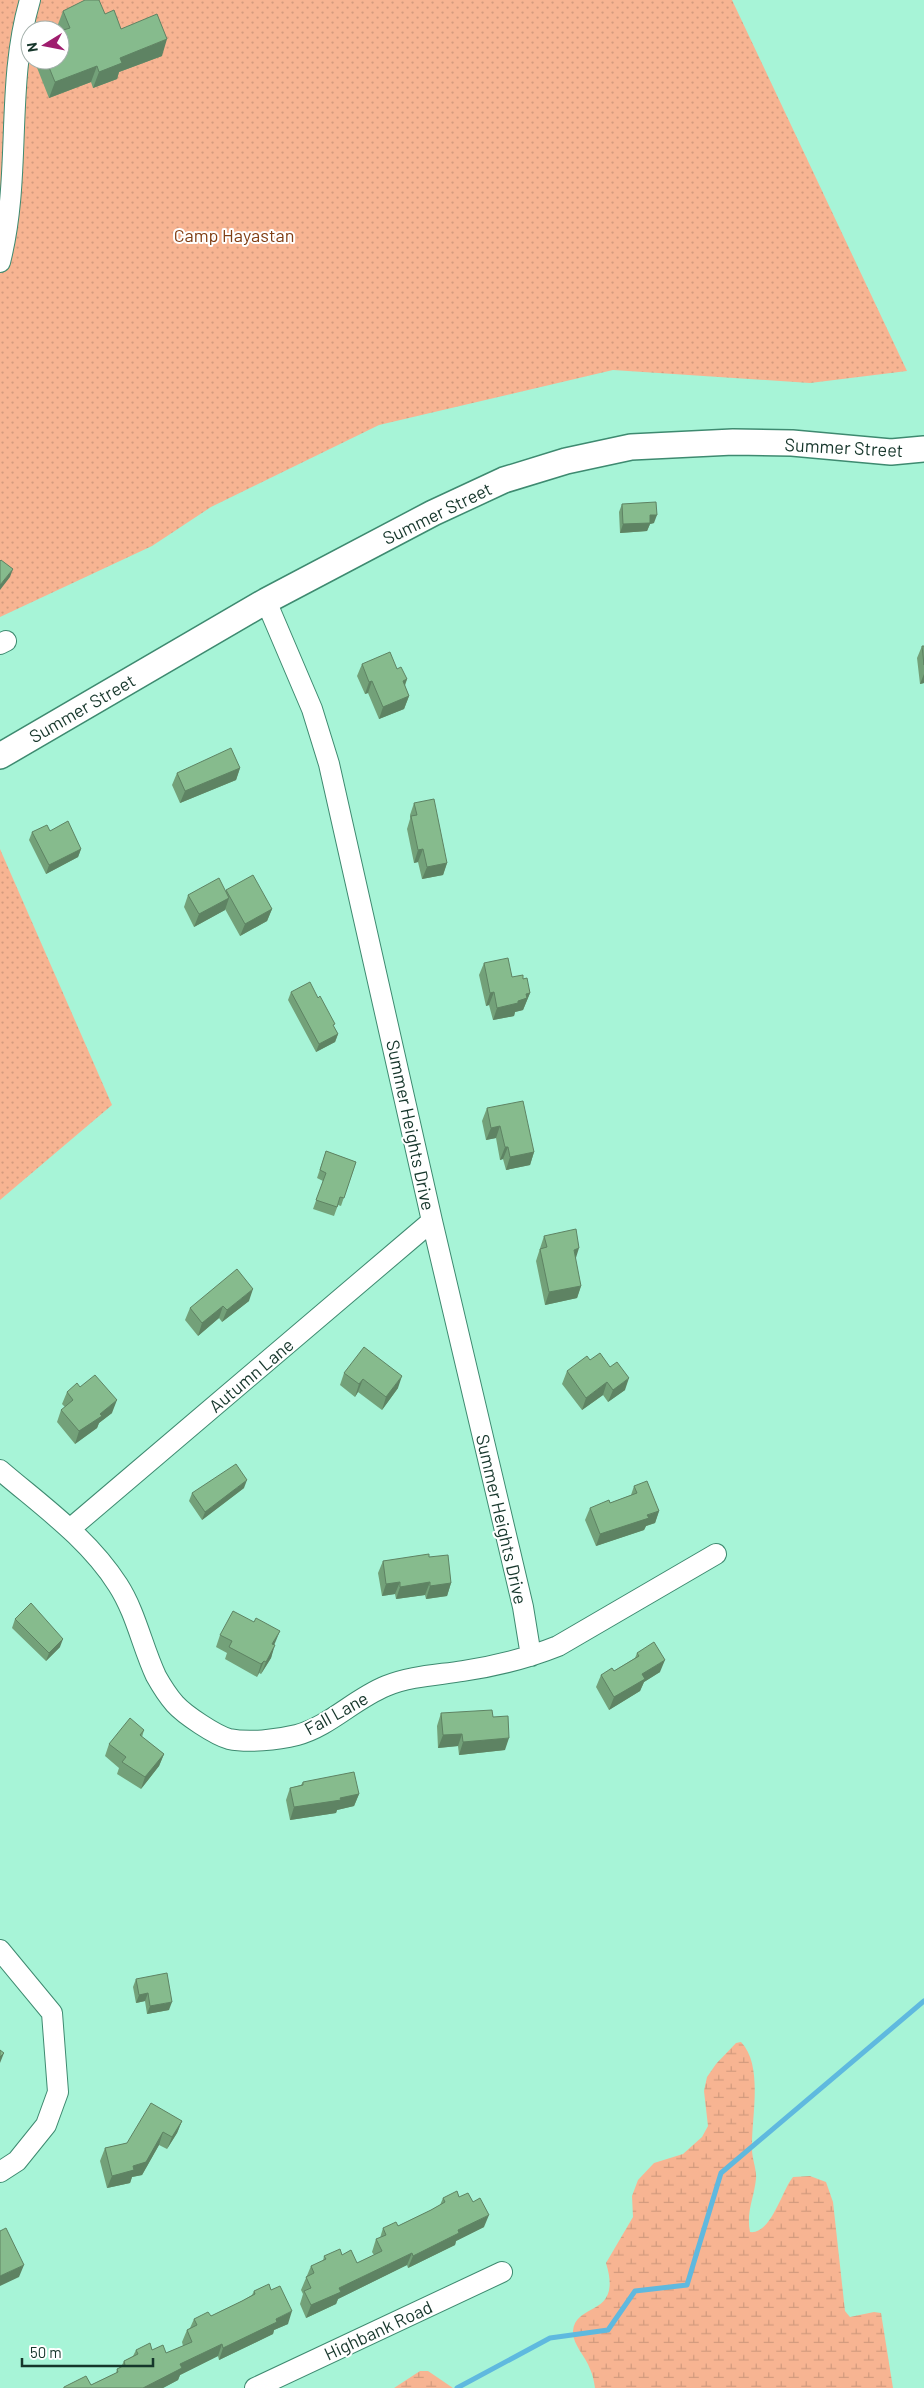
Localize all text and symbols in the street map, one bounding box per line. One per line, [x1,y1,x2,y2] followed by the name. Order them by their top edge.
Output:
[20,20,70,70] north arrow
[23,41,41,53] text: N
[174,224,294,246] park label: Camp Hayastan
[784,433,904,461] street label: Summer Street
[379,477,495,549] street label: Summer Street
[25,669,139,747] street label: Summer Street
[382,1038,440,1212] street label: Summer Heights Drive
[204,1333,298,1417] street label: Autumn Lane
[472,1432,532,1606] street label: Summer Heights Drive
[300,1687,372,1739] street label: Fall Lane
[320,2295,436,2365] street label: Highbank Road
[22,2336,154,2368] scale bar
[30,2343,62,2361] text: 50 m

